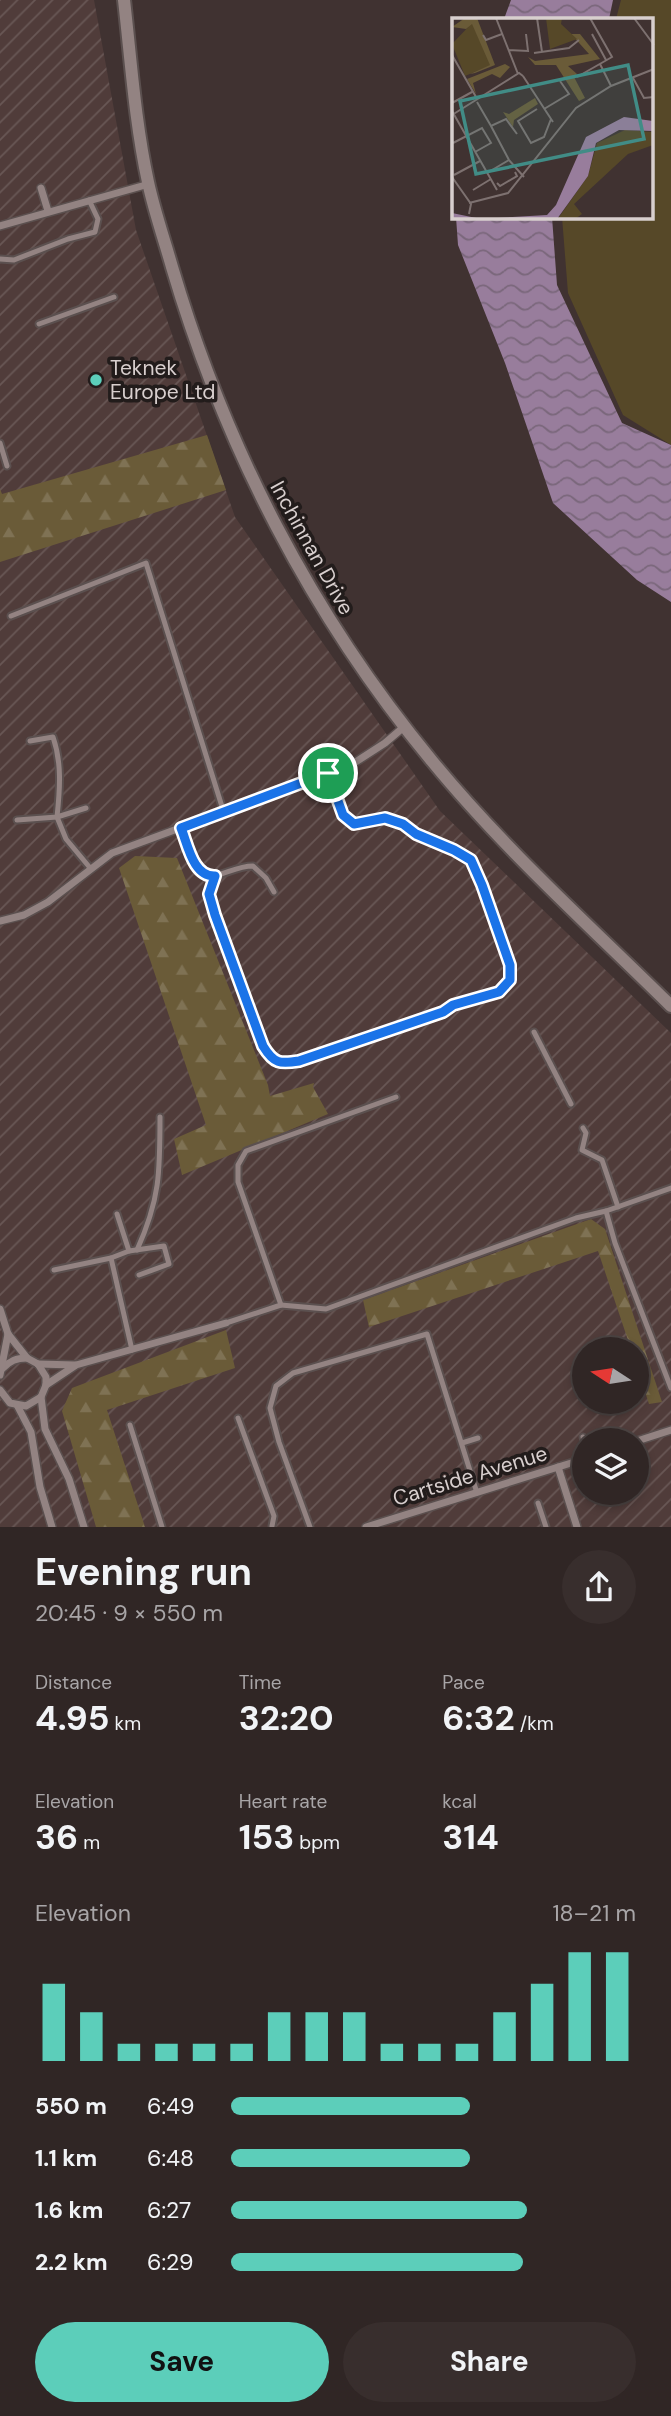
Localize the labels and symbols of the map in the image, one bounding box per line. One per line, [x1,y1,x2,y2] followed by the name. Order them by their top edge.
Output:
[452,18,654,219] inset map
[110,354,216,406] place label: Teknek Europe Ltd
[88,372,104,388] marker: Teknek Europe Ltd
[264,476,360,620] street label: Inchinnan Drive
[298,743,358,803] pin
[572,1337,649,1414] north arrow
[389,1439,551,1513] street label: Cartside Avenue

